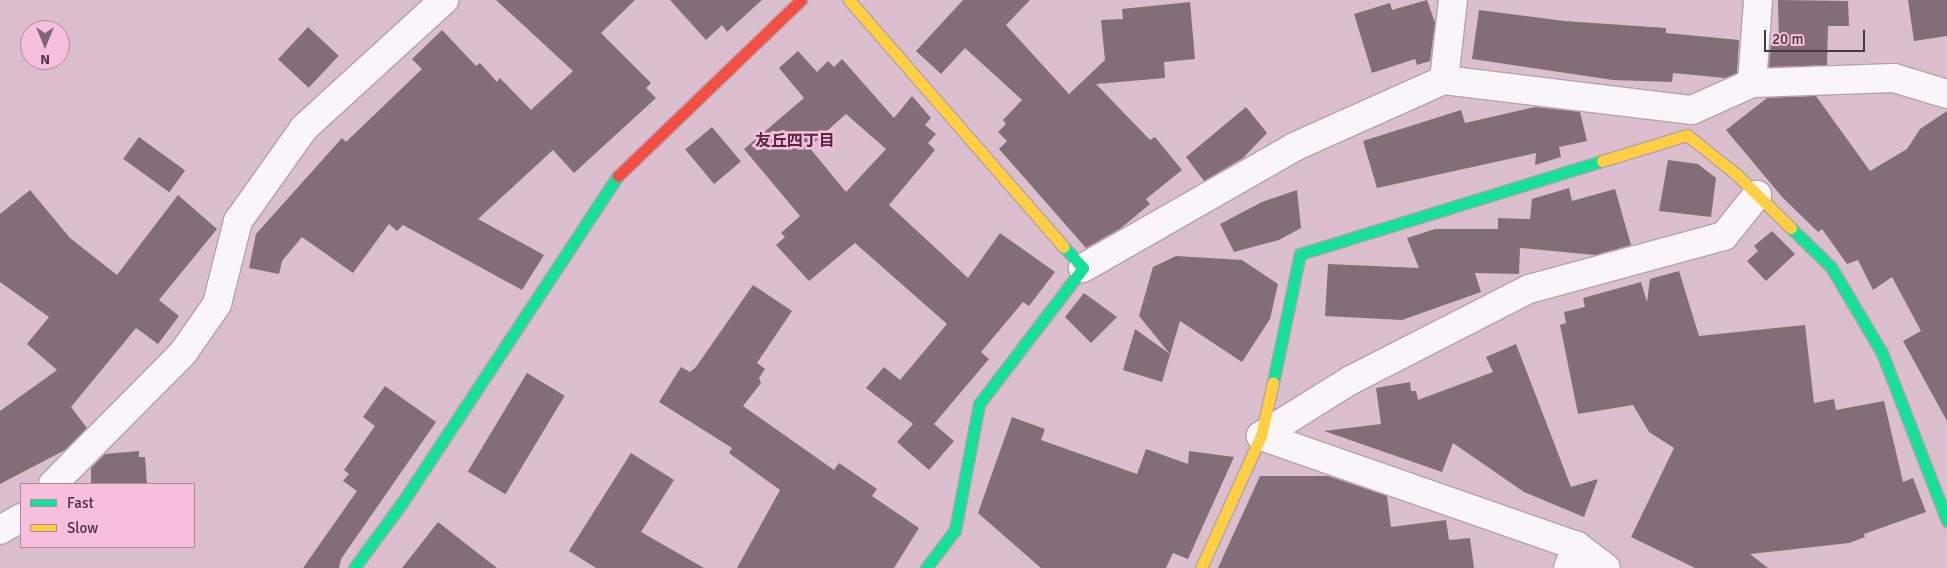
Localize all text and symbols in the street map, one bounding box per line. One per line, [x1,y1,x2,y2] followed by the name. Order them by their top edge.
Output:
[20,20,70,70] north arrow
[1767,20,1868,52] scale bar
[1772,30,1803,48] text: 20 m
[40,51,50,68] text: N
[755,131,835,151] district label: 友丘四丁目
[20,483,195,548] legend
[67,494,94,512] text: Fast
[67,519,98,537] text: Slow

